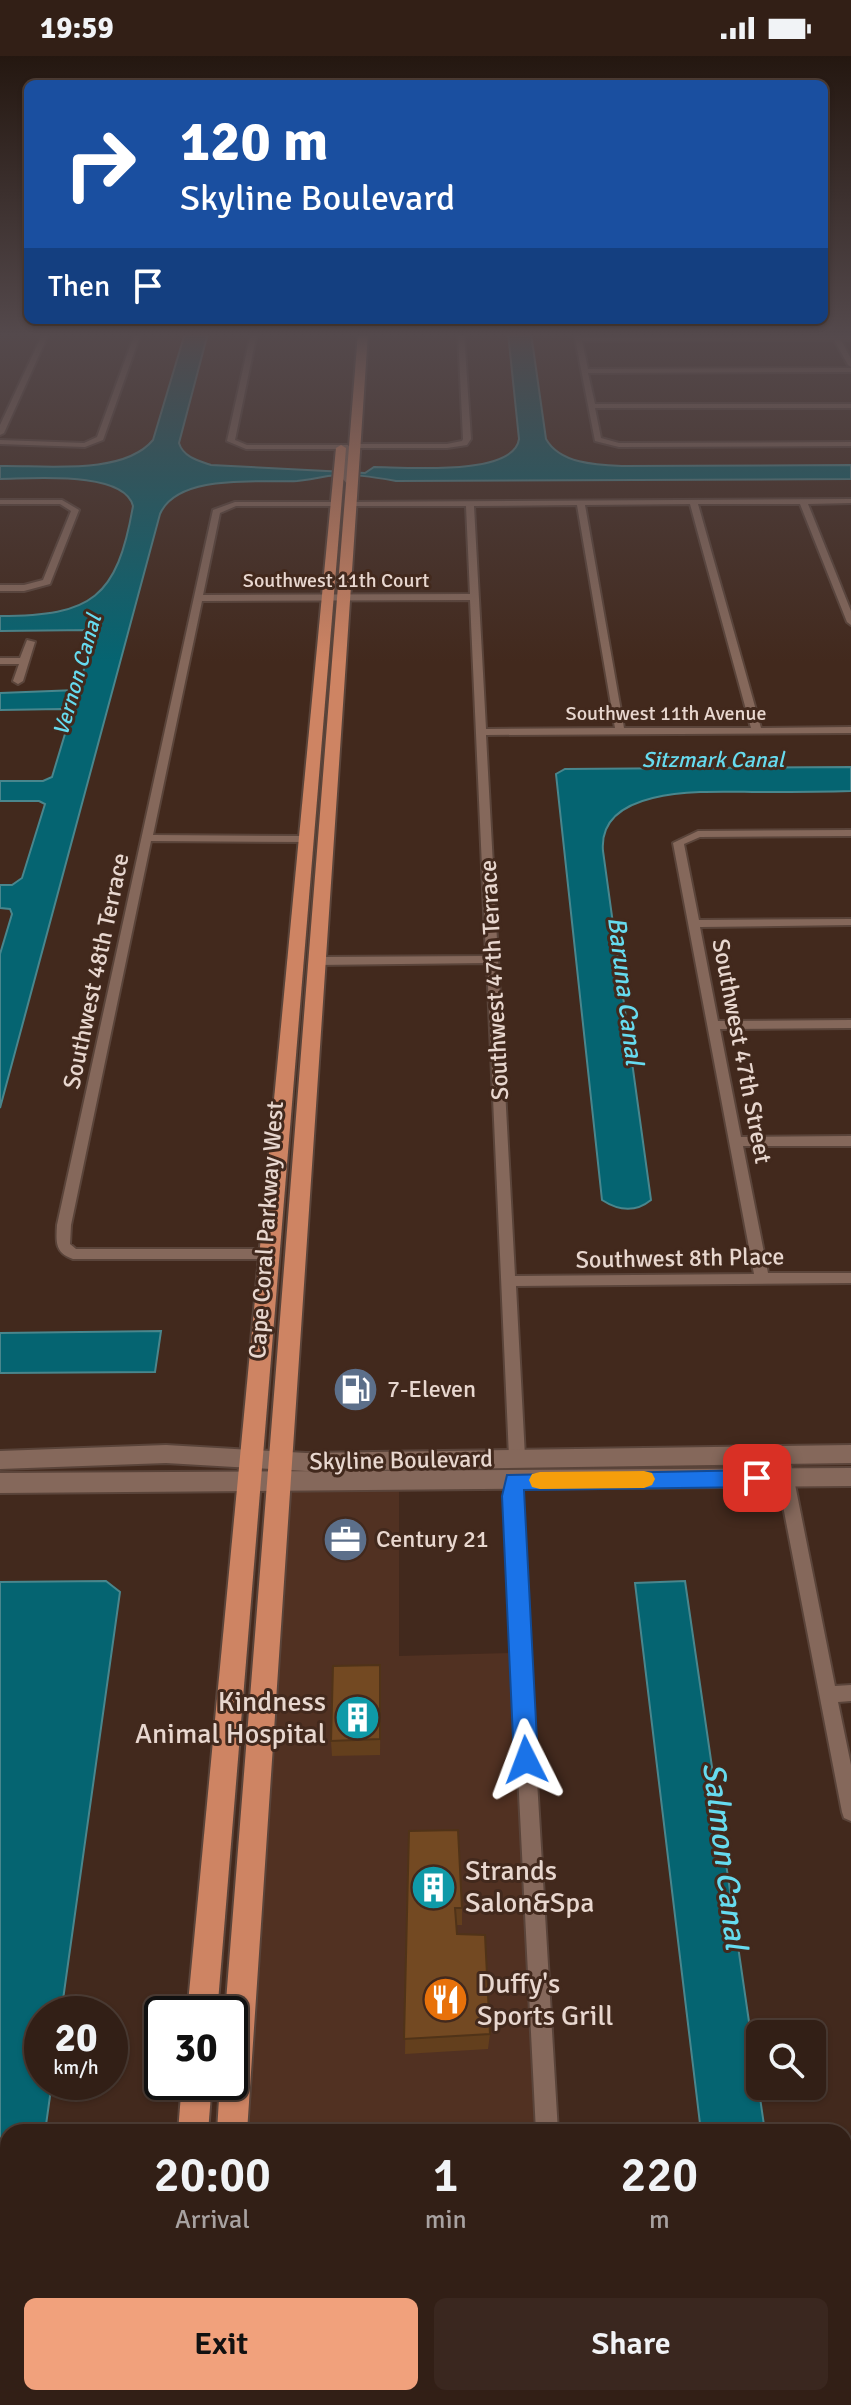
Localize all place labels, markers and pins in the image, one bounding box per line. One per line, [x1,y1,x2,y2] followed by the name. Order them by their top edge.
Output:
[332,1365,380,1413] fuel station icon: 7-Eleven
[387,1374,476,1404] place label: 7-Eleven
[723,1444,791,1512] pin
[321,1515,369,1563] office icon: Century 21
[376,1524,489,1554] place label: Century 21
[135,1685,326,1751] place label: Kindness Animal Hospital
[333,1694,381,1742] building icon: Kindness Animal Hospital
[465,1854,594,1920] place label: Strands Salon&Spa
[410,1863,458,1911] building icon: Strands Salon&Spa
[477,1967,614,2033] place label: Duffy's Sports Grill
[422,1976,470,2024] restaurant icon: Duffy's Sports Grill

